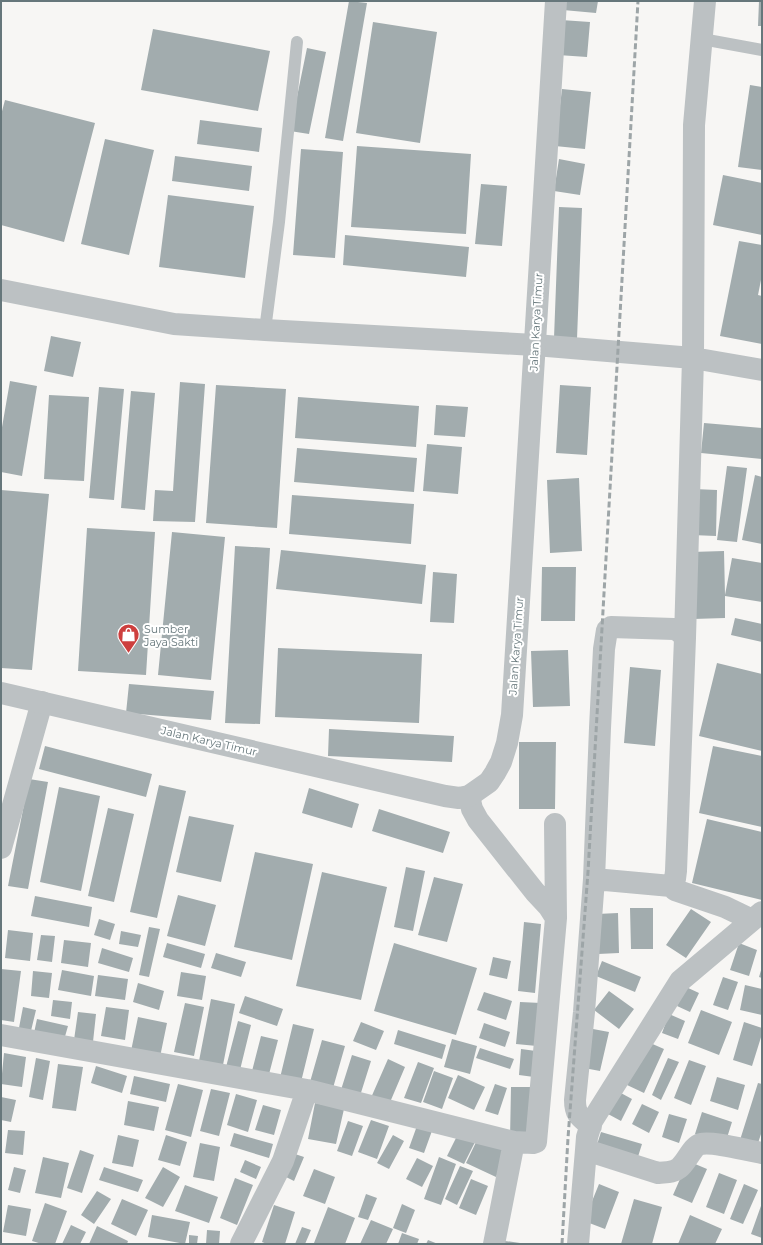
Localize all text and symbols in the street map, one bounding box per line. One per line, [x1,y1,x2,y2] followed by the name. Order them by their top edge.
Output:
[526,273,546,372] street label: Jalan Karya Timur
[506,597,526,696] street label: Jalan Karya Timur
[116,622,142,655] shop icon: Sumber Jaya Sakti
[143,622,198,649] place label: Sumber Jaya Sakti
[159,723,258,759] street label: Jalan Karya Timur

